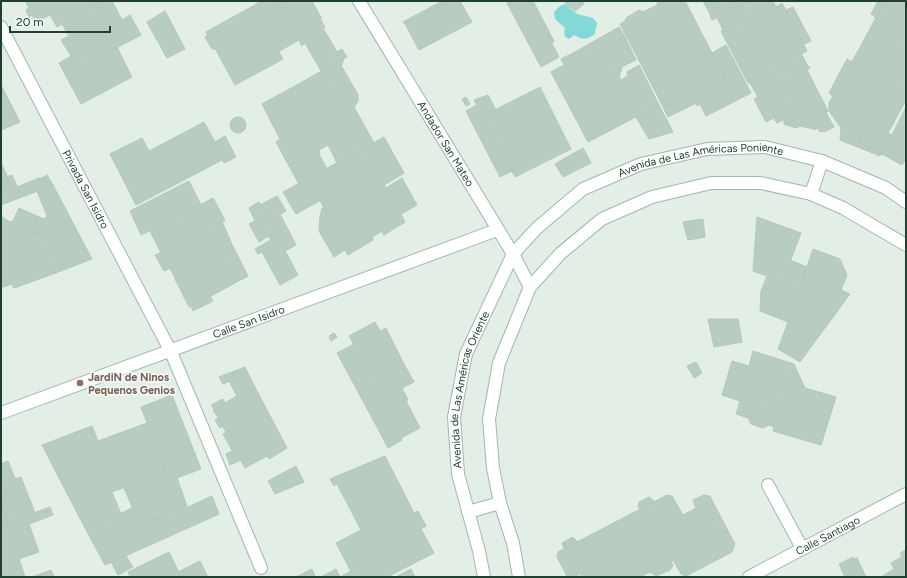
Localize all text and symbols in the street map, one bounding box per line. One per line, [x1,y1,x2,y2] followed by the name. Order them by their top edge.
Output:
[10,8,110,34] scale bar
[16,15,44,29] text: 20 m
[414,99,476,189] street label: Andador San Mateo
[616,141,785,180] street label: Avenida de Las Américas Poniente
[59,148,111,231] street label: Privada San Isidro
[211,303,287,341] street label: Calle San Isidro
[448,309,492,469] street label: Avenida de Las Américas Oriente
[88,371,175,397] place label: JardiN de Ninos Pequenos Genios
[75,378,85,388] marker: JardiN de Ninos Pequenos Genios
[794,514,862,558] street label: Calle Santiago

